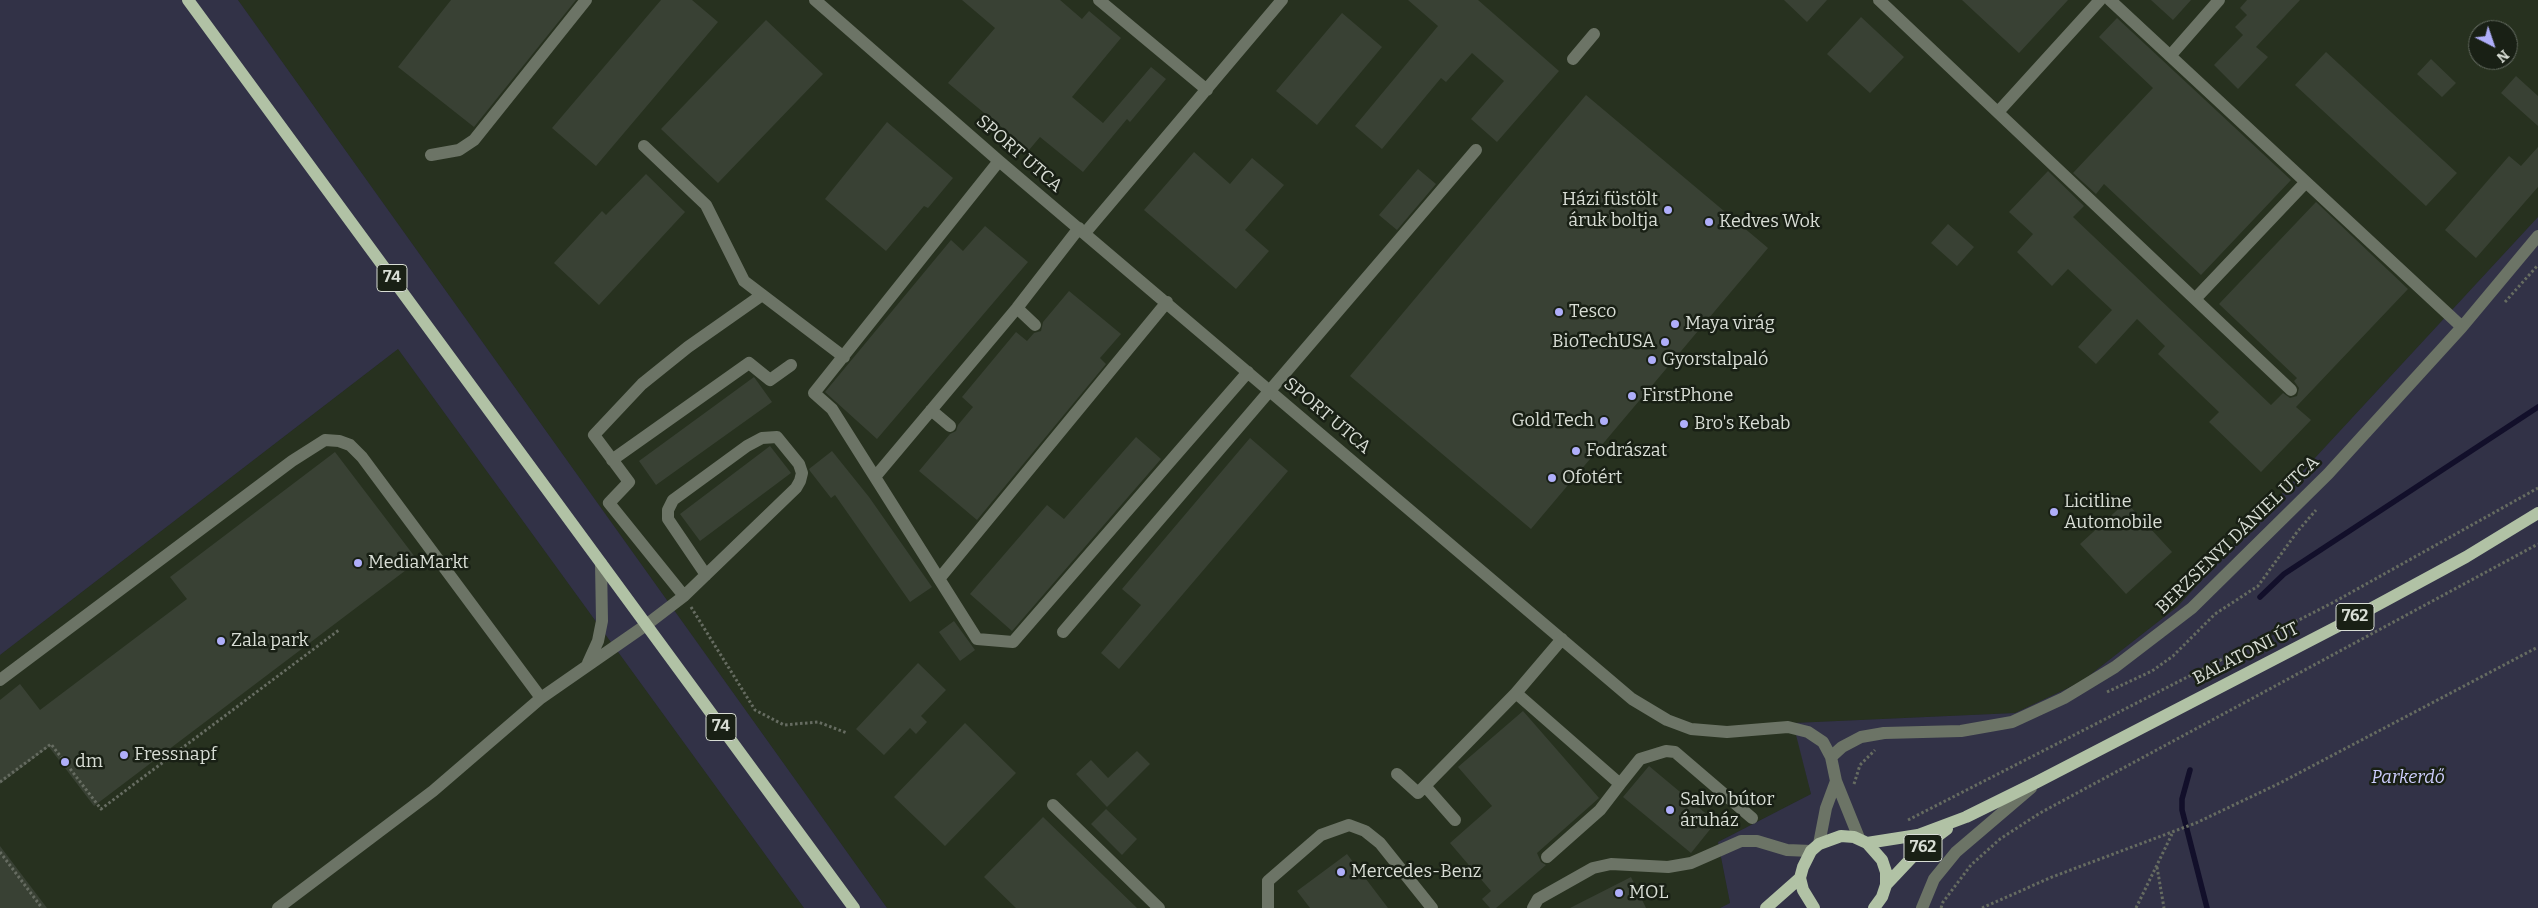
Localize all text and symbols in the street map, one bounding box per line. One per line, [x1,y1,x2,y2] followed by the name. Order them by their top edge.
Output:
[2468,20,2518,70] north arrow
[2493,46,2512,66] text: N
[971,111,1067,197] street label: SPORT UTCA
[1562,189,1658,232] place label: Házi füstölt áruk boltja
[1662,204,1674,216] marker: Házi füstölt áruk boltja
[1719,211,1820,233] place label: Kedves Wok
[1703,216,1715,228] marker: Kedves Wok
[377,264,407,292] road number: 74
[1569,301,1616,323] place label: Tesco
[1553,306,1565,318] marker: Tesco
[1685,313,1775,335] place label: Maya virág
[1669,318,1681,330] marker: Maya virág
[1552,331,1655,353] place label: BioTechUSA
[1659,336,1671,348] marker: BioTechUSA
[1662,349,1768,371] place label: Gyorstalpaló
[1646,354,1658,366] marker: Gyorstalpaló
[1279,373,1375,459] street label: SPORT UTCA
[1642,385,1733,407] place label: FirstPhone
[1626,390,1638,402] marker: FirstPhone
[1511,410,1594,432] place label: Gold Tech
[1694,413,1790,435] place label: Bro's Kebab
[1598,415,1610,427] marker: Gold Tech
[1678,418,1690,430] marker: Bro's Kebab
[1586,440,1667,462] place label: Fodrászat
[1570,445,1582,457] marker: Fodrászat
[2152,451,2324,619] street label: BERZSENYI DÁNIEL UTCA
[1562,467,1622,489] place label: Ofotért
[1546,472,1558,484] marker: Ofotért
[2064,491,2162,534] place label: Licitline Automobile
[2048,506,2060,518] marker: Licitline Automobile
[368,552,469,574] place label: MediaMarkt
[352,557,364,569] marker: MediaMarkt
[2336,604,2374,630] road number: 762
[2190,618,2302,690] street label: BALATONI ÚT
[231,630,309,652] place label: Zala park
[215,635,227,647] marker: Zala park
[706,714,736,740] road number: 74
[134,744,217,766] place label: Fressnapf
[118,749,130,761] marker: Fressnapf
[75,751,103,773] place label: dm
[59,756,71,768] marker: dm
[2371,767,2445,789] park label: Parkerdő
[1680,789,1774,832] place label: Salvo bútor áruház
[1664,804,1676,816] marker: Salvo bútor áruház
[1904,834,1942,861] road number: 762
[1351,861,1482,883] place label: Mercedes-Benz
[1335,866,1347,878] marker: Mercedes-Benz
[1629,882,1668,904] place label: MOL
[1613,887,1625,899] marker: MOL

